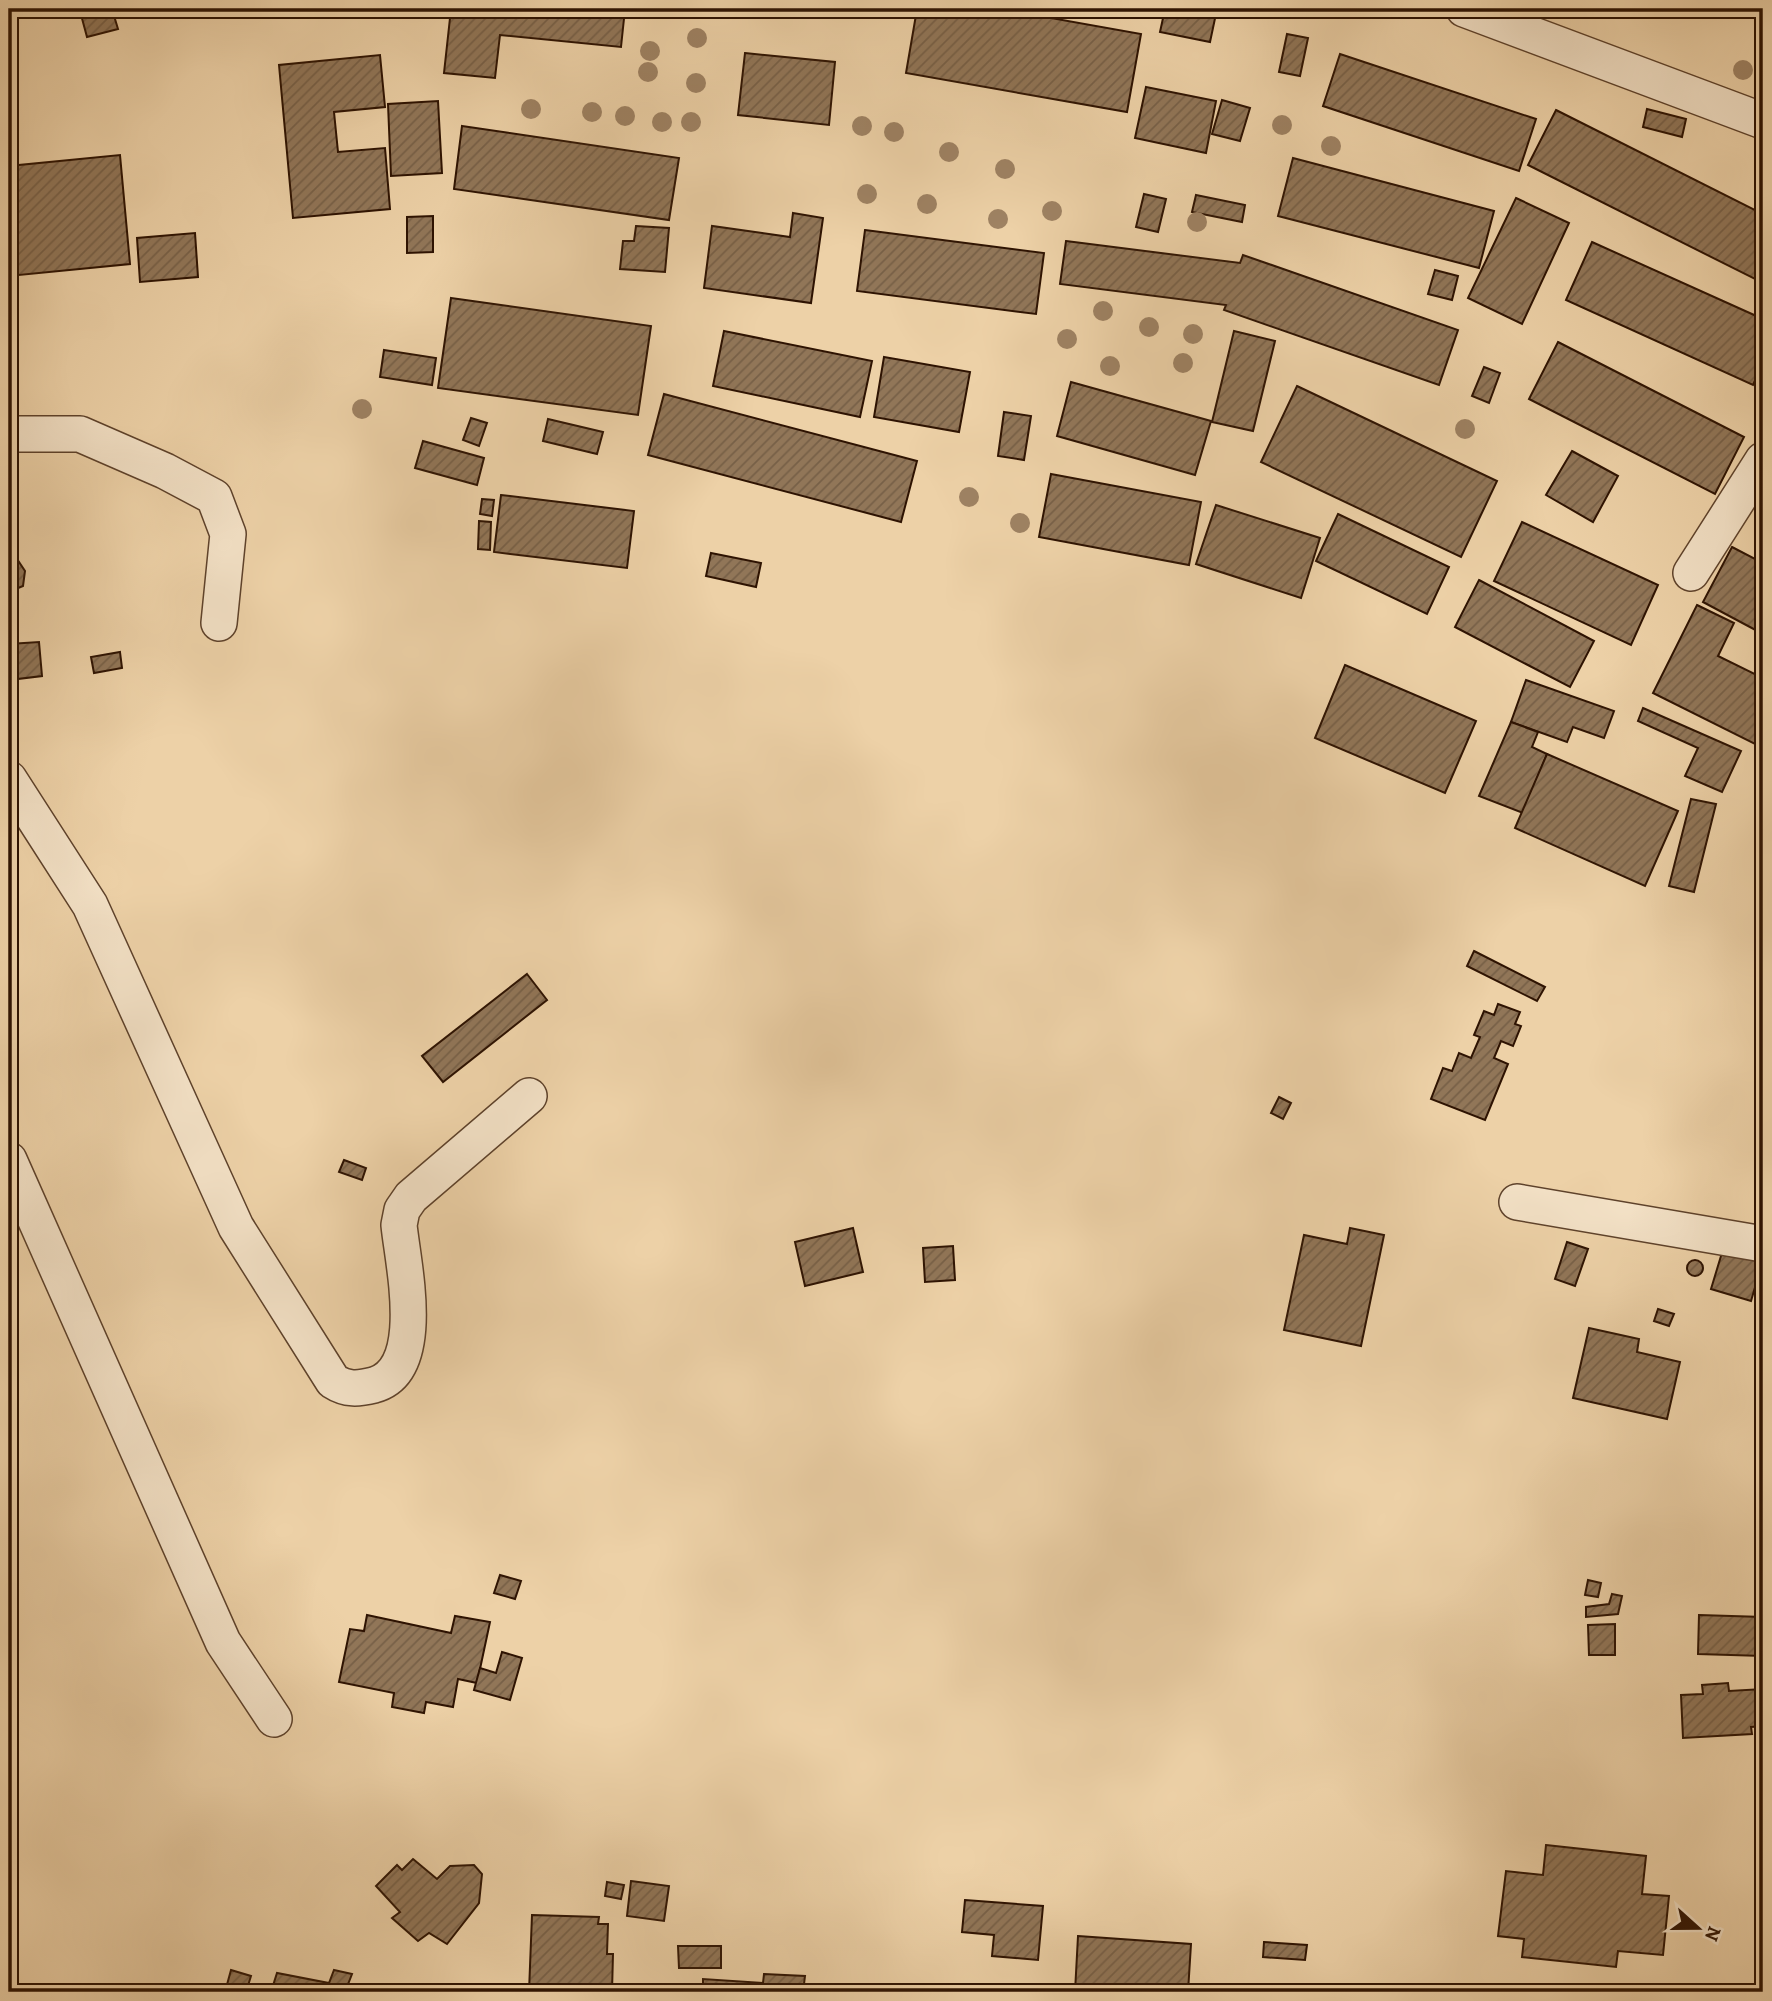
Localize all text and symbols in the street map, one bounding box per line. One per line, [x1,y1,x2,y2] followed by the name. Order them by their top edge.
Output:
[1664,1892,1734,1962] north arrow
[1698,1923,1728,1945] text: N

